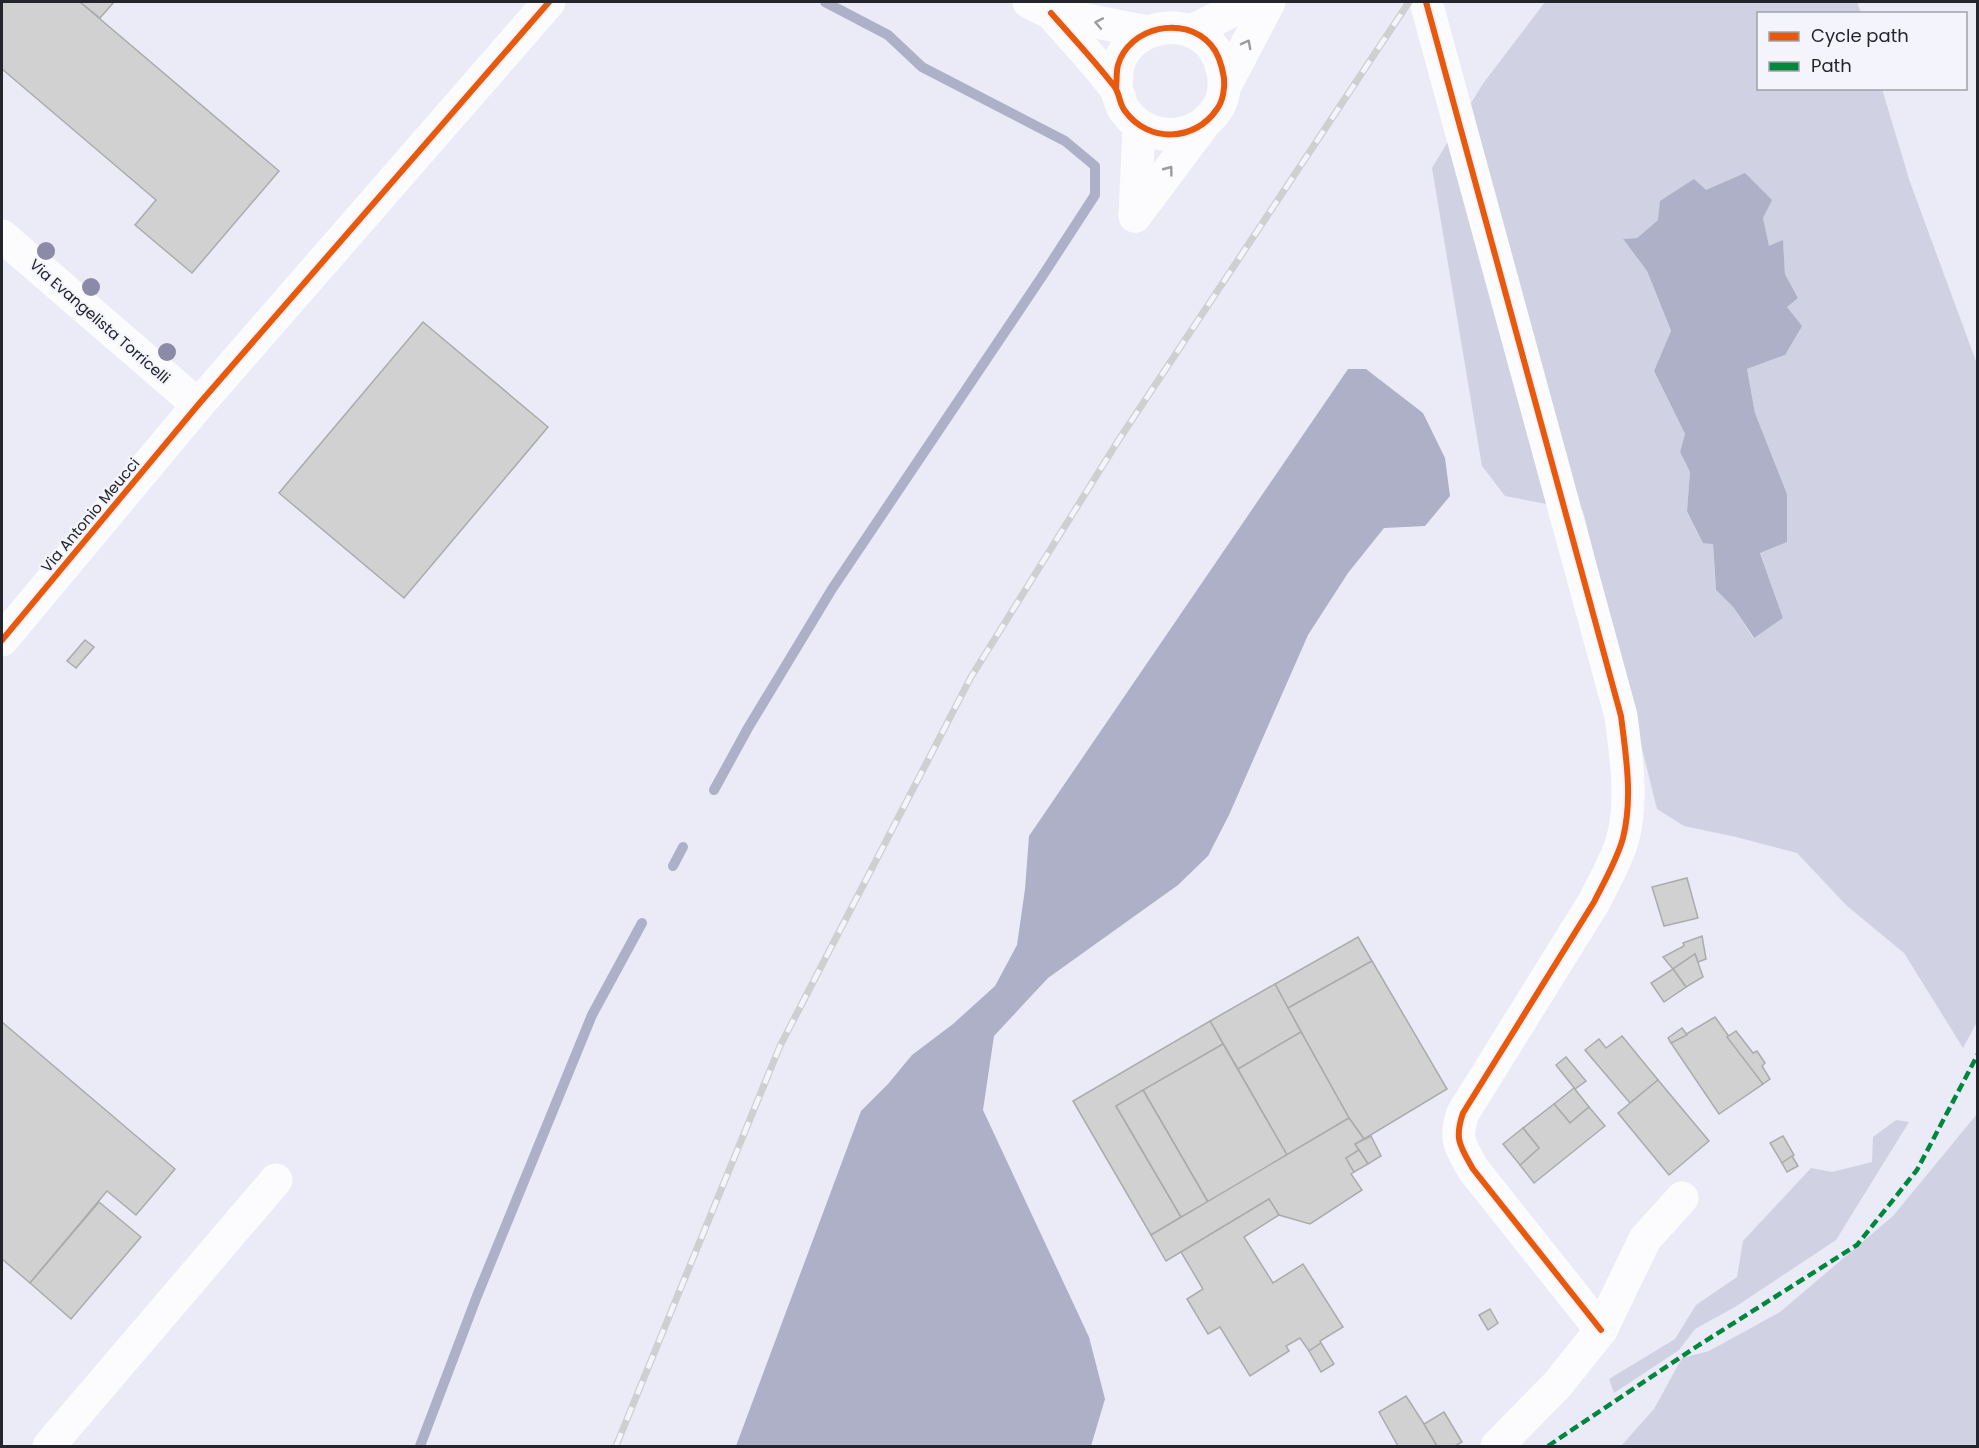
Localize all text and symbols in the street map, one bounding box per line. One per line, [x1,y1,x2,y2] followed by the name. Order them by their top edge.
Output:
[1757,12,1967,90] legend
[1094,17,1104,30] one-way arrow
[1811,23,1909,48] text: Cycle path
[1240,39,1251,50] one-way arrow
[1811,53,1852,78] text: Path
[1162,166,1173,177] one-way arrow
[25,254,175,388] street label: Via Evangelista Torricelli
[36,453,144,577] street label: Via Antonio Meucci

